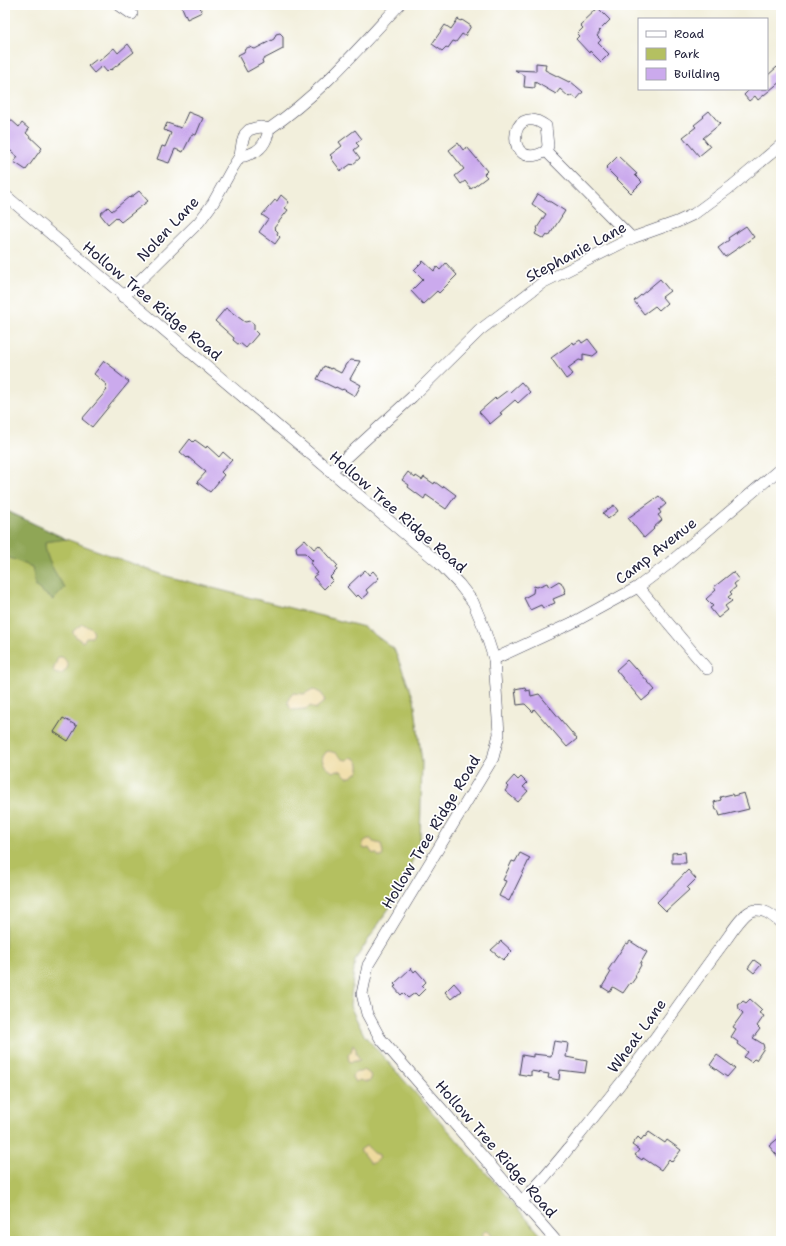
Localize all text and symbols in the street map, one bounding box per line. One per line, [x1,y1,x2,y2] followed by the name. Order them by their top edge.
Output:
[638,18,768,90] legend
[674,26,705,42] text: Road
[674,46,700,62] text: Park
[674,66,720,82] text: Building
[133,192,203,266] street label: Nolen Lane
[522,217,630,287] street label: Stephanie Lane
[78,237,226,366] street label: Hollow Tree Ridge Road
[325,447,471,578] street label: Hollow Tree Ridge Road
[611,513,701,589] street label: Camp Avenue
[377,751,485,913] street label: Hollow Tree Ridge Road
[603,995,671,1077] street label: Wheat Lane
[431,1076,562,1222] street label: Hollow Tree Ridge Road

